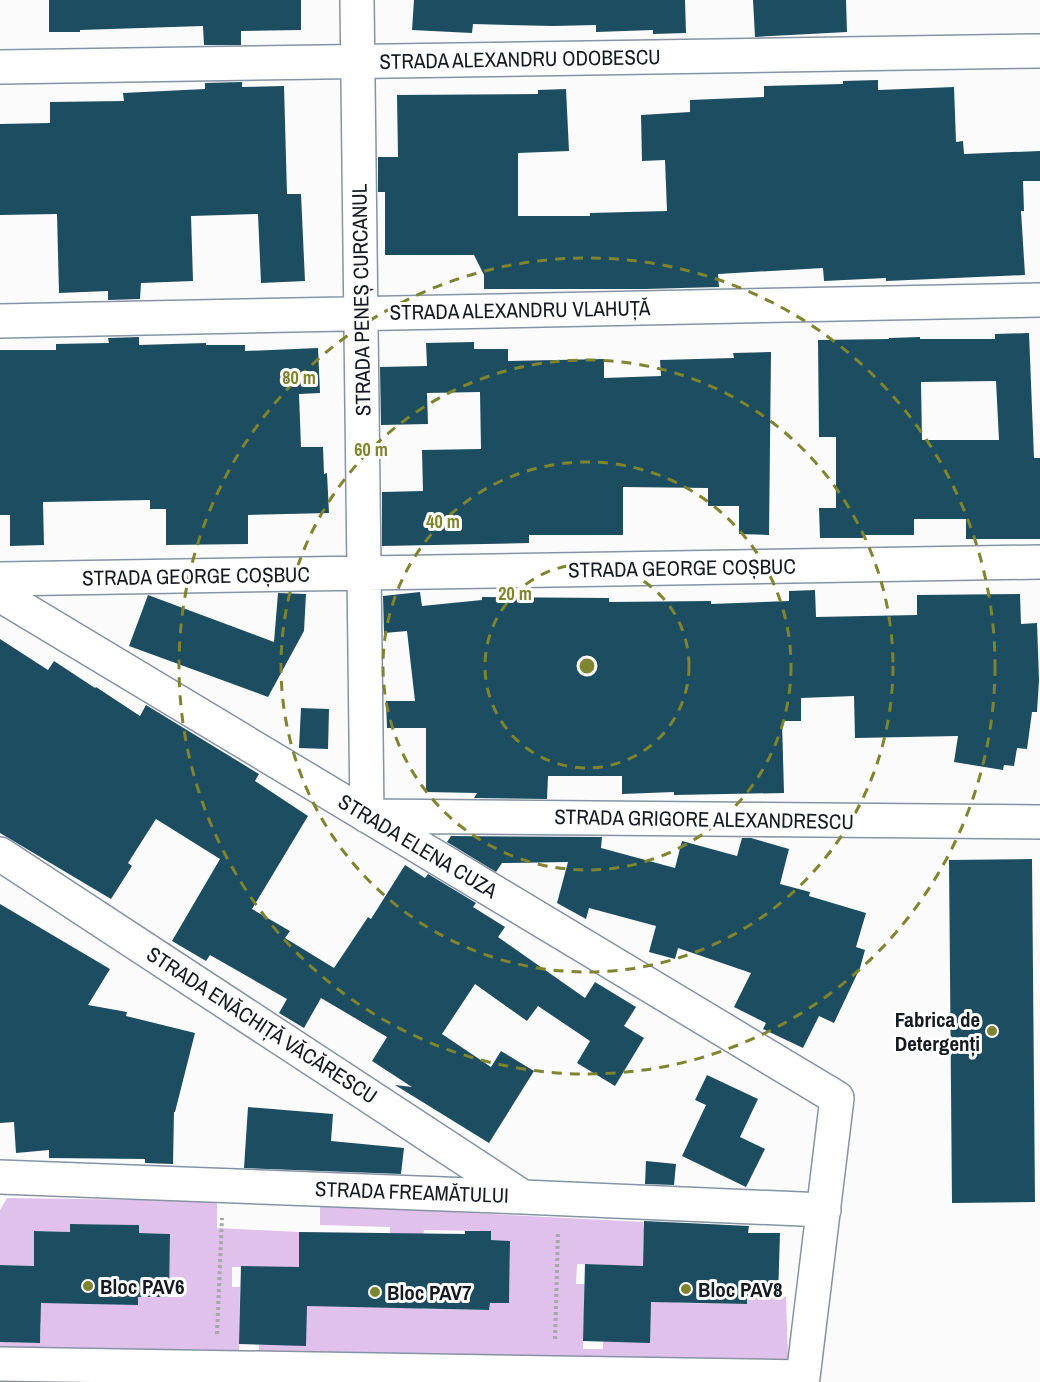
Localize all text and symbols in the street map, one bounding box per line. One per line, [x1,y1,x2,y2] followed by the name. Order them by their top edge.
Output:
[379,42,661,76] street label: STRADA ALEXANDRU ODOBESCU
[344,183,378,416] street label: STRADA PENEȘ CURCANUL
[389,293,651,327] street label: STRADA ALEXANDRU VLAHUȚĂ
[282,365,316,390] text: 80 m
[354,437,388,462] text: 60 m
[426,509,460,534] text: 40 m
[568,552,796,584] street label: STRADA GEORGE COȘBUC
[82,560,310,592] street label: STRADA GEORGE COȘBUC
[498,581,532,606] text: 20 m
[577,656,597,676] centre of rings
[333,787,503,905] street label: STRADA ELENA CUZA
[554,802,854,836] street label: STRADA GRIGORE ALEXANDRESCU
[141,940,383,1110] street label: STRADA ENĂCHIȚĂ VĂCĂRESCU
[895,1005,980,1058] place label: Fabrica de Detergenți
[985,1024,999,1038] marker: Fabrica de Detergenți
[315,1174,509,1210] street label: STRADA FREAMĂTULUI
[100,1272,185,1301] place label: Bloc PAV6
[698,1275,783,1304] place label: Bloc PAV8
[387,1278,472,1307] place label: Bloc PAV7
[81,1279,95,1293] marker: Bloc PAV6
[679,1282,693,1296] marker: Bloc PAV8
[368,1285,382,1299] marker: Bloc PAV7

